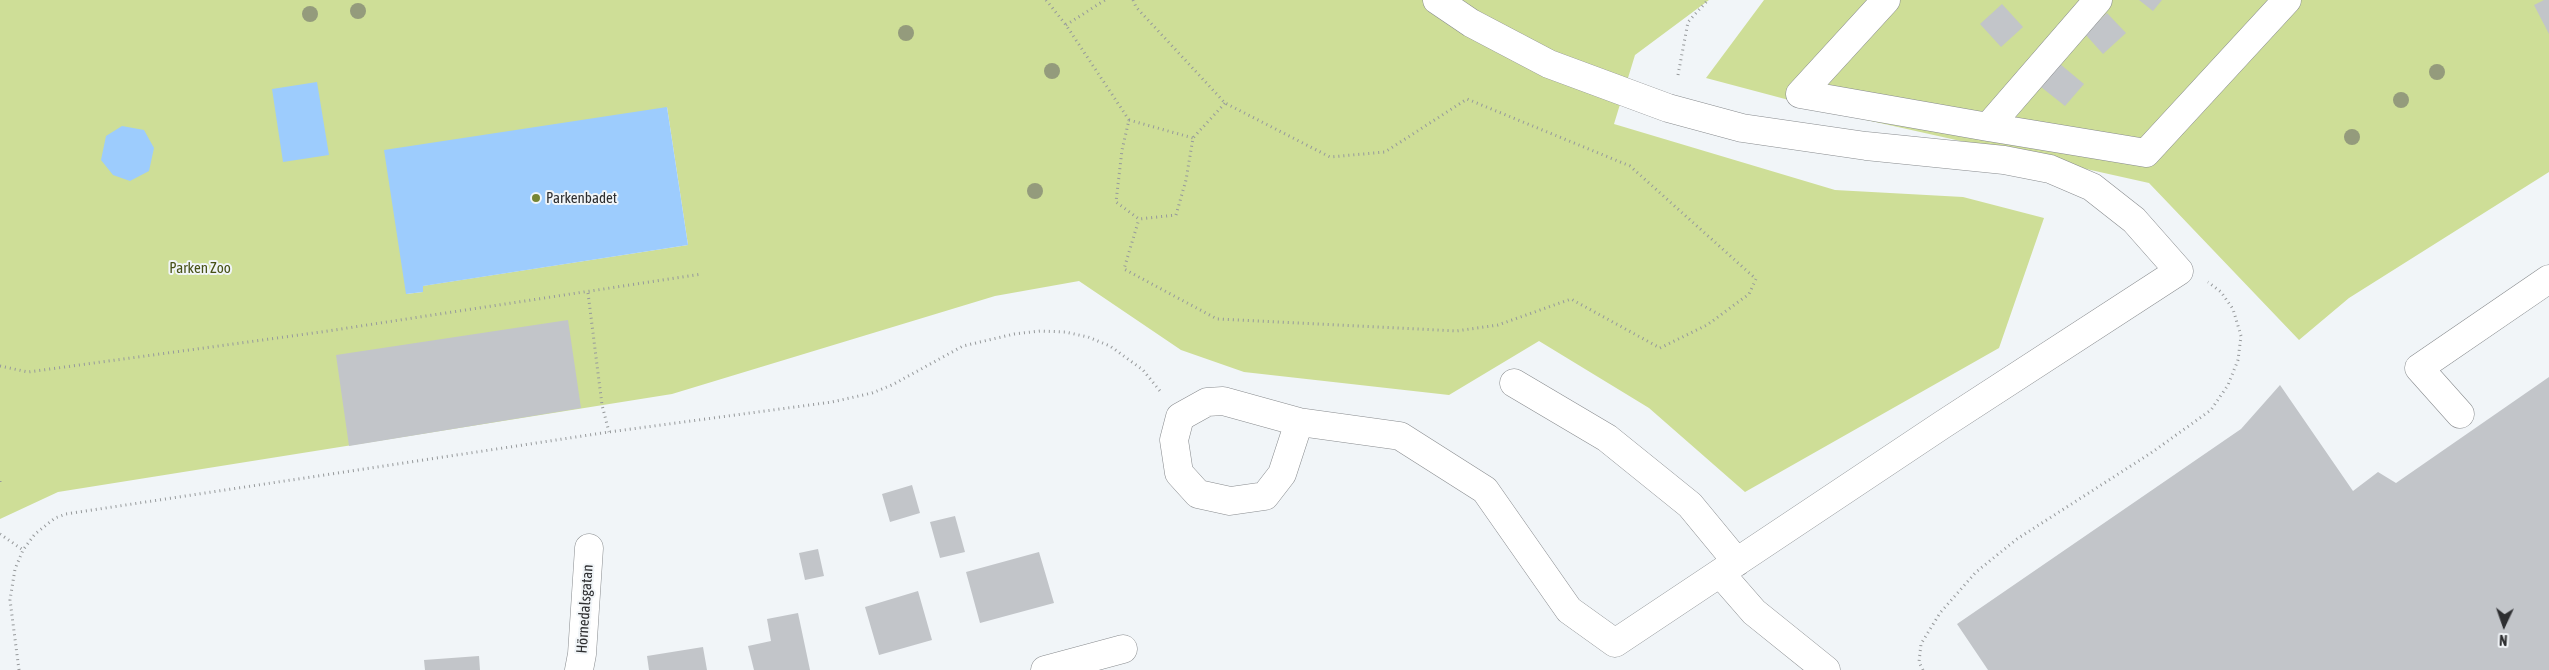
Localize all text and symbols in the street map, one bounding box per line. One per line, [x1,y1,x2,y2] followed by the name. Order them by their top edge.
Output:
[546,189,617,207] place label: Parkenbadet
[530,192,542,204] marker: Parkenbadet
[169,259,231,277] park label: Parken Zoo
[573,564,597,654] street label: Hörnedalsgatan
[2479,600,2529,650] north arrow
[2499,632,2508,648] text: N

